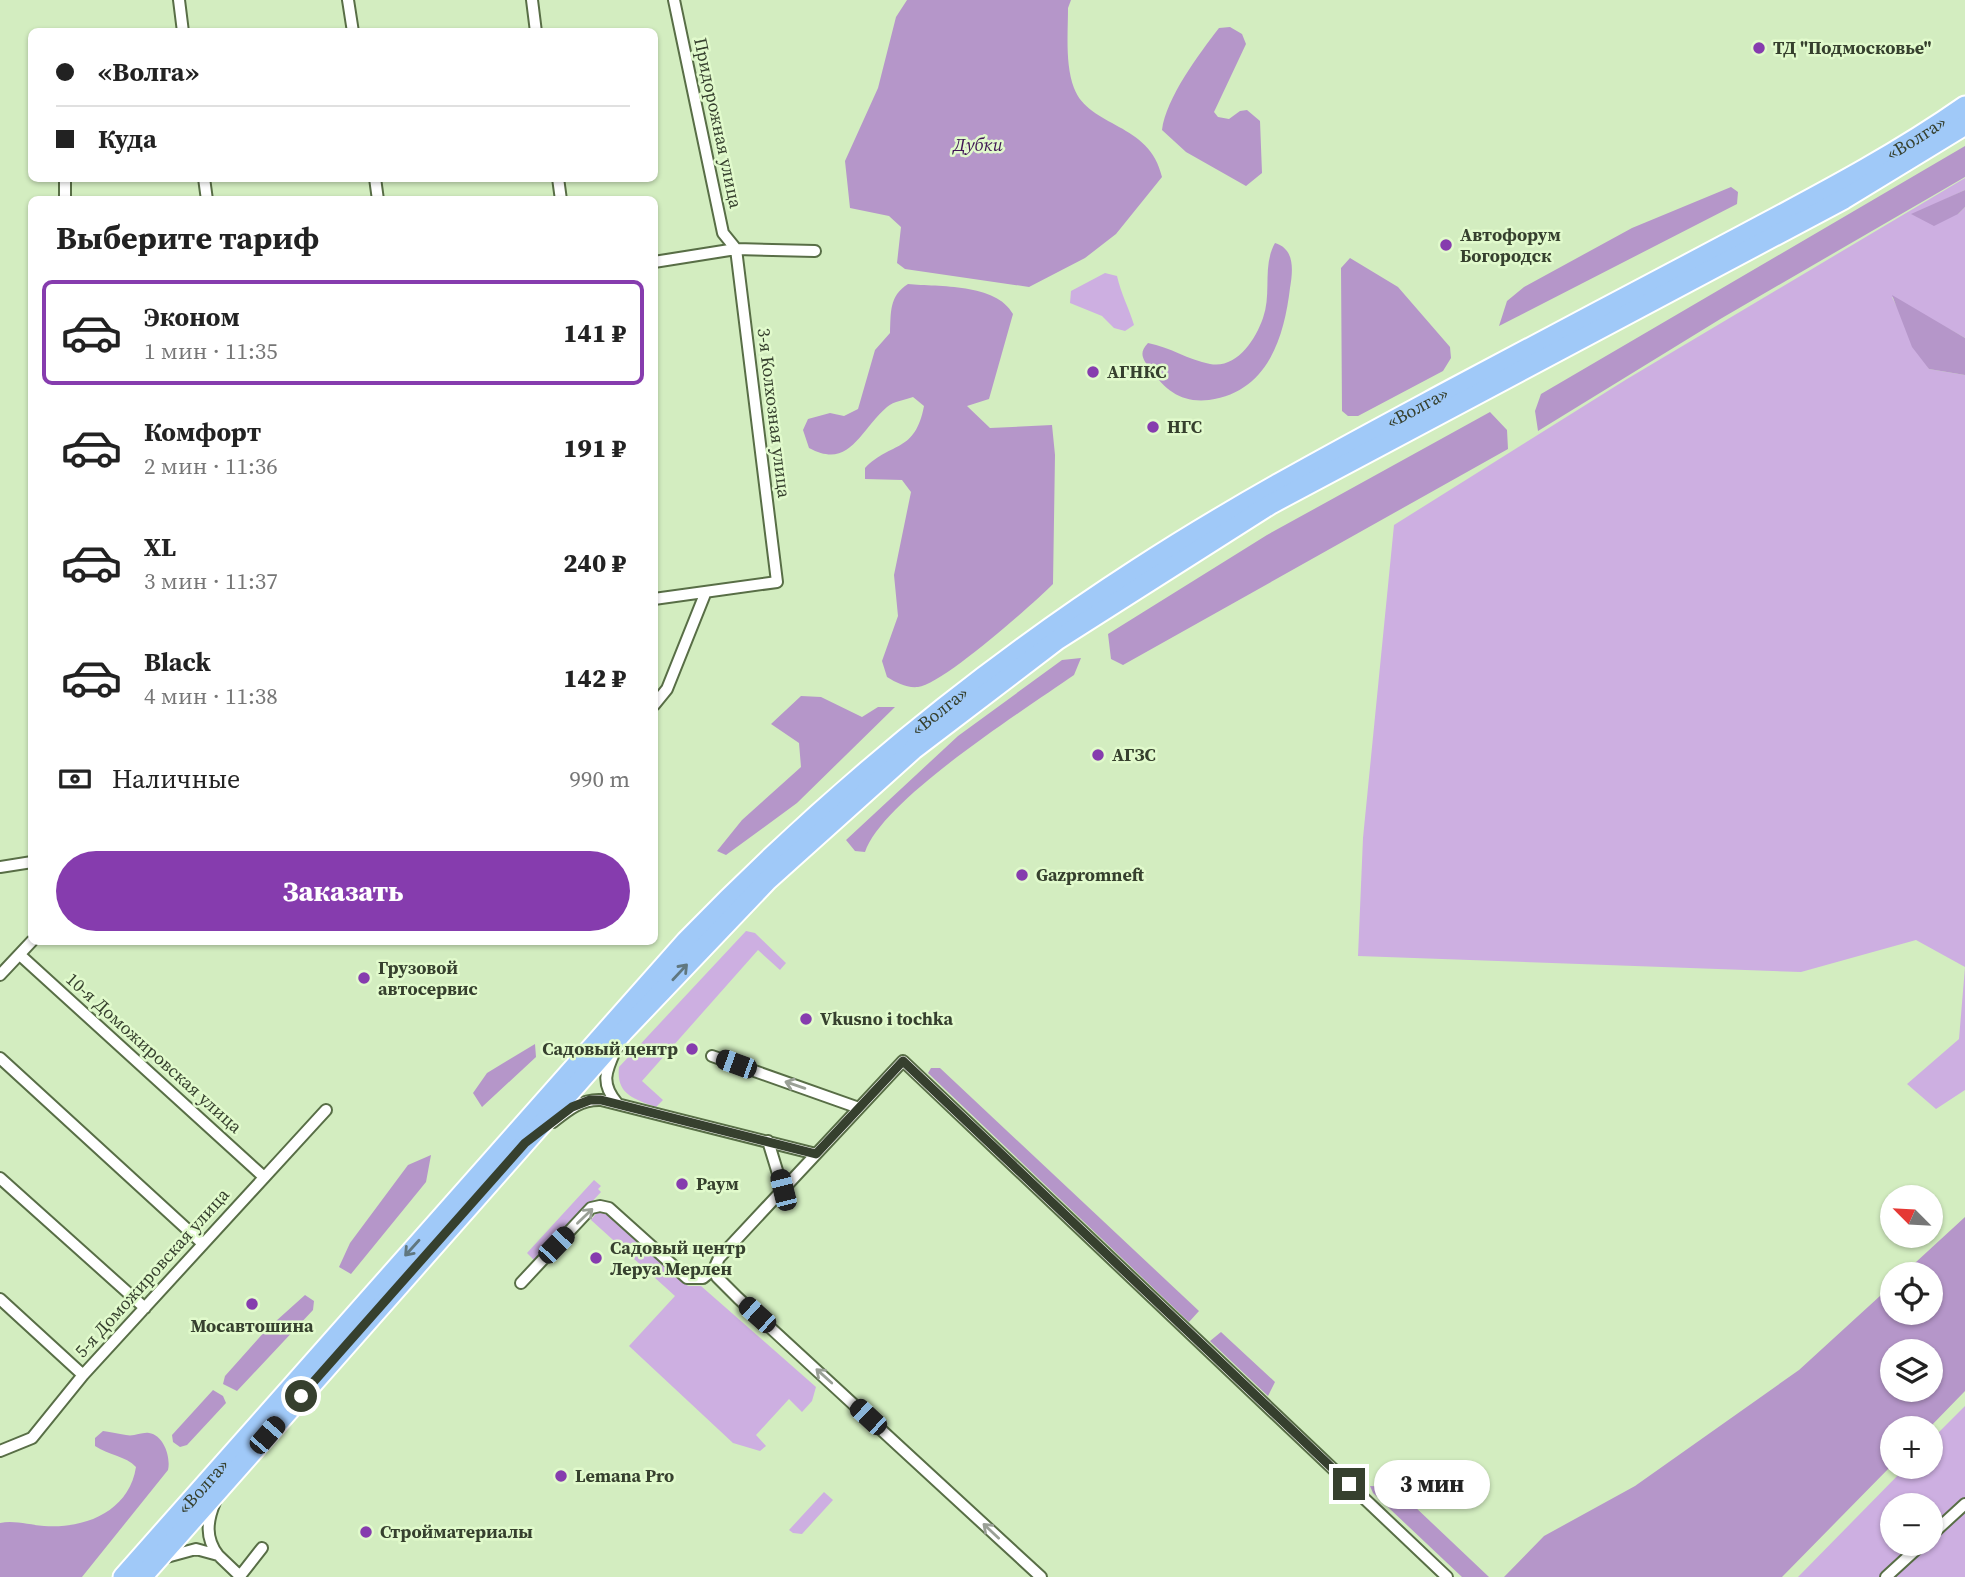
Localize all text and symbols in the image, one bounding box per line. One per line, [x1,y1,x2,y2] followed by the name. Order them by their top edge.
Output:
[688,35,749,211] street label: Придорожная улица
[1773,35,1932,60] place label: ТД "Подмосковье"
[1751,40,1767,56] marker: ТД "Подмосковье"
[98,54,199,90] text: «Волга»
[1881,109,1951,166] street label: «Волга»
[98,121,157,157] text: Куда
[951,132,1003,157] park label: Дубки
[56,216,319,260] text: Выберите тариф
[1460,222,1561,268] place label: Автофорум Богородск
[1438,237,1454,253] marker: Автофорум Богородск
[144,299,240,335] text: Эконом
[60,301,123,364] icon: car
[563,315,626,351] text: 141 ₽
[752,326,797,500] street label: 3-я Колхозная улица
[144,335,278,367] text: 1 мин · 11:35
[1107,359,1166,384] place label: АГНКС
[1085,364,1101,380] marker: АГНКС
[1382,380,1452,434] street label: «Волга»
[144,414,261,450] text: Комфорт
[1167,414,1202,439] place label: НГС
[60,416,123,479] icon: car
[1145,419,1161,435] marker: НГС
[563,430,626,466] text: 191 ₽
[144,450,278,482] text: 2 мин · 11:36
[144,529,176,565] text: XL
[60,531,123,594] icon: car
[563,545,626,581] text: 240 ₽
[144,565,278,597] text: 3 мин · 11:37
[144,644,211,680] text: Black
[60,646,123,709] icon: car
[563,660,626,696] text: 142 ₽
[144,680,278,712] text: 4 мин · 11:38
[906,680,973,741] street label: «Волга»
[1112,742,1156,767] place label: АГЗС
[1090,747,1106,763] marker: АГЗС
[56,760,94,798] icon: cash
[112,761,240,797] text: Наличные
[569,763,630,795] text: 990 m
[56,851,630,931] button: Заказать
[1036,862,1145,887] place label: Gazpromneft
[1014,867,1030,883] marker: Gazpromneft
[378,955,478,1001] place label: Грузовой автосервис
[671,964,688,981] one-way arrow
[61,967,248,1139] street label: 10-я Доможировская улица
[356,970,372,986] marker: Грузовой автосервис
[820,1006,954,1031] place label: Vkusno i tochka
[798,1011,814,1027] marker: Vkusno i tochka
[542,1036,678,1061] place label: Садовый центр
[684,1041,700,1057] marker: Садовый центр
[713,1047,760,1081] car
[784,1078,806,1090] one-way arrow
[768,1167,799,1213] car
[696,1171,739,1196] place label: Раум
[674,1176,690,1192] marker: Раум
[69,1182,235,1363] street label: 5-я Доможировская улица
[1880,1185,1942,1248] north arrow
[1880,1185,1943,1556] map controls
[576,1208,594,1224] one-way arrow
[534,1223,579,1267] car
[610,1235,746,1281] place label: Садовый центр Леруа Мерлен
[404,1239,420,1257] one-way arrow
[588,1250,604,1266] marker: Садовый центр Леруа Мерлен
[1880,1262,1943,1325] button: locate
[735,1293,780,1337] car
[244,1296,260,1312] marker: Мосавтошина
[190,1313,314,1338] place label: Мосавтошина
[1880,1339,1943,1402] button: layers
[816,1368,833,1385] one-way arrow
[285,1380,317,1412] route start
[846,1395,891,1439] car
[246,1412,289,1458] car
[1880,1416,1943,1479] button: +
[172,1453,234,1519] street label: «Волга»
[1374,1460,1489,1508] callout: 3 мин
[575,1463,674,1488] place label: Lemana Pro
[553,1468,569,1484] marker: Lemana Pro
[1333,1468,1365,1500] route end
[1400,1468,1464,1500] text: 3 мин
[1880,1493,1943,1556] button: −
[380,1519,533,1544] place label: Стройматериалы
[983,1522,1000,1539] one-way arrow
[358,1524,374,1540] marker: Стройматериалы

